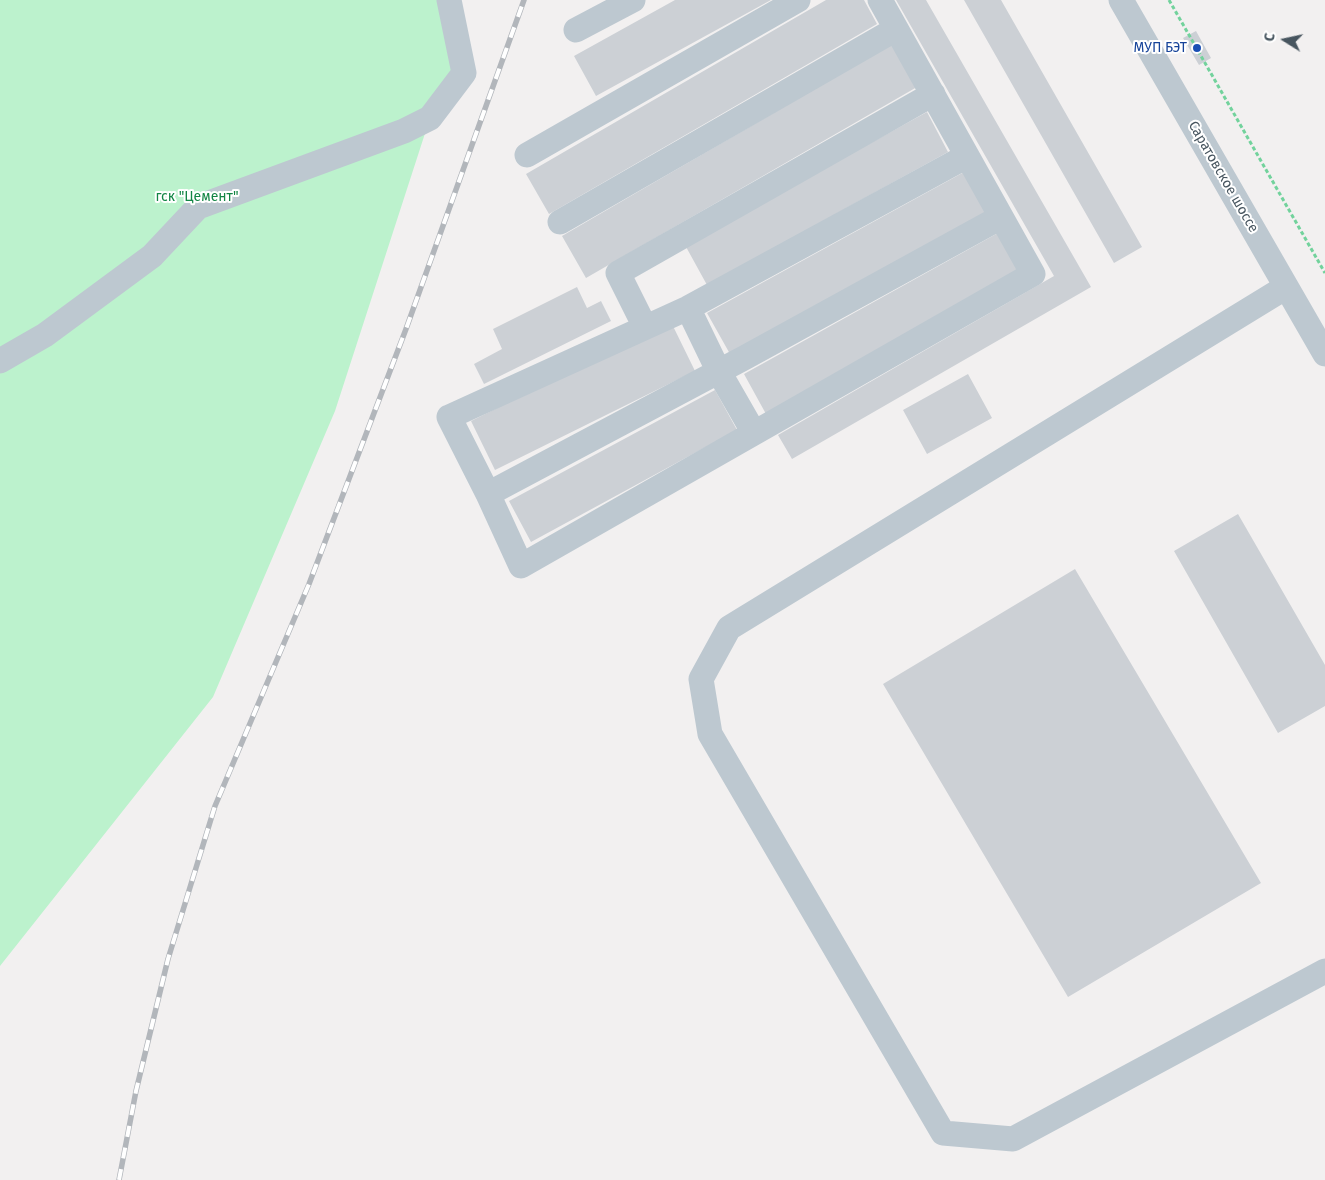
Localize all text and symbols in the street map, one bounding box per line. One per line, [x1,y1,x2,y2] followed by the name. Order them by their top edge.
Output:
[1260,15,1310,65] north arrow
[1261,32,1279,43] text: С
[1133,40,1187,56] place label: МУП БЭТ
[1191,42,1203,54] marker: МУП БЭТ
[1184,118,1262,236] street label: Саратовское шоссе
[155,189,239,205] park label: гск "Цемент"

